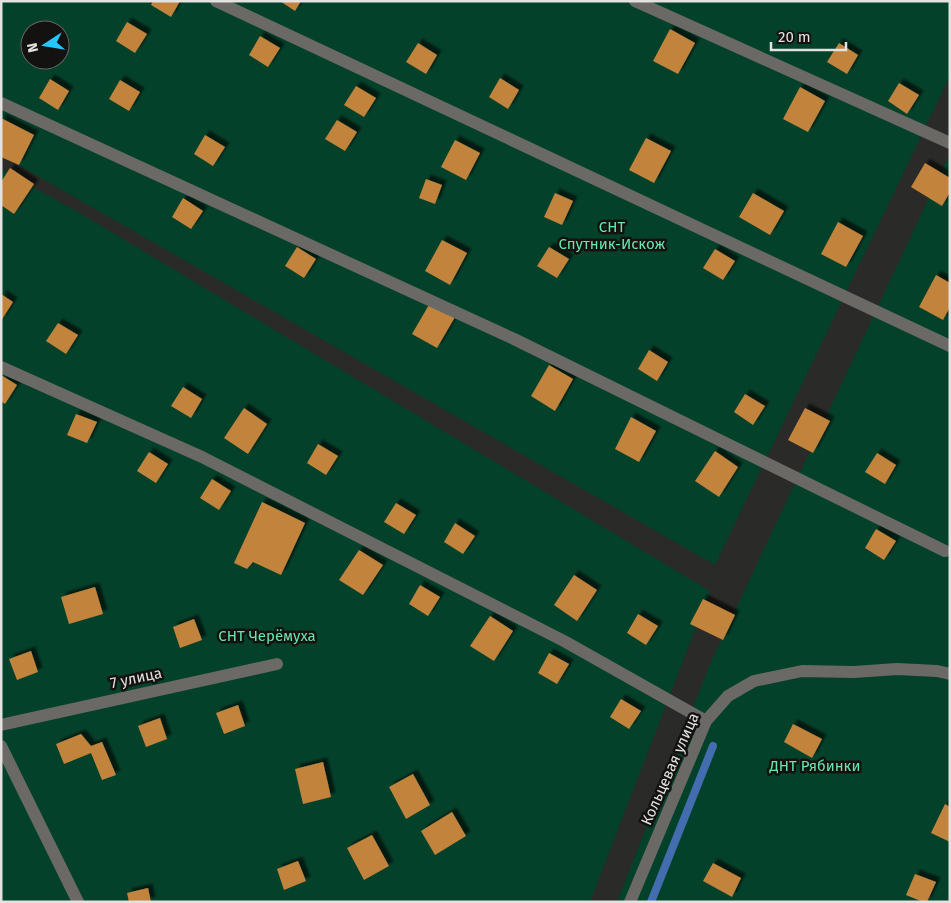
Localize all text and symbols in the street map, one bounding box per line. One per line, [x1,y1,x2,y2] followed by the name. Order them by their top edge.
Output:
[20,20,70,70] north arrow
[771,20,846,52] scale bar
[778,28,811,46] text: 20 m
[23,41,42,54] text: N
[559,218,666,253] park label: СНТ Спутник-Искож
[218,627,316,645] park label: СНТ Черёмуха
[108,664,164,692] street label: 7 улица
[637,710,703,828] street label: Кольцевая улица
[769,757,860,775] park label: ДНТ Рябинки

